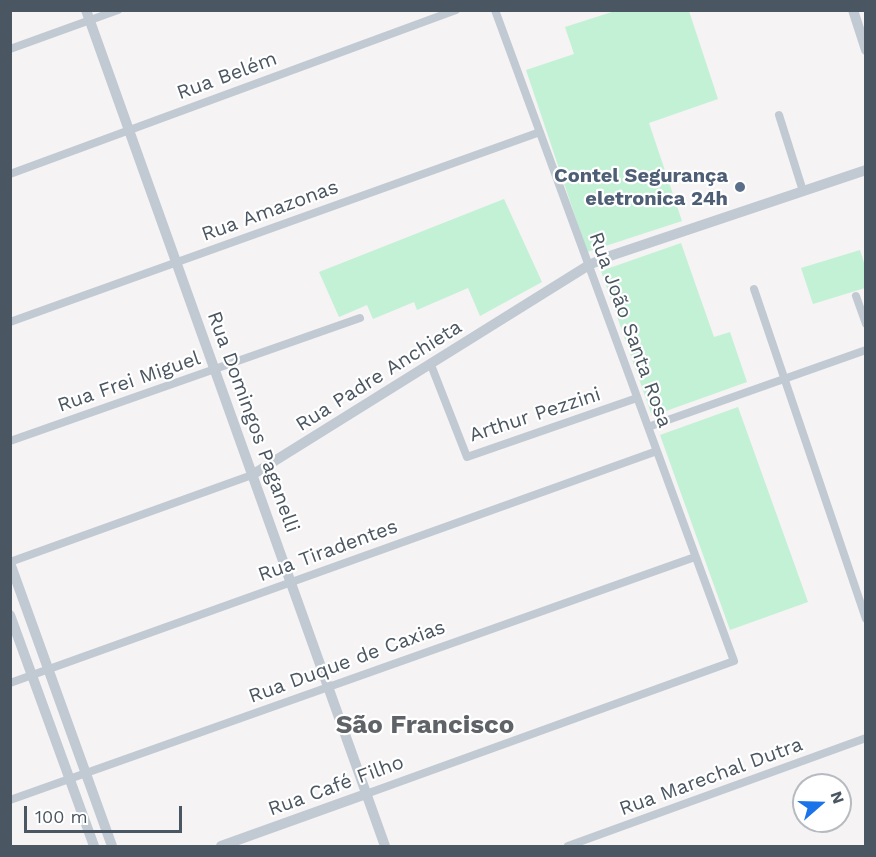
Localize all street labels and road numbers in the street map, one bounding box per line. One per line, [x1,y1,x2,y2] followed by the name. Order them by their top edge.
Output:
[174,47,280,105] street label: Rua Belém
[198,175,342,247] street label: Rua Amazonas
[583,229,677,431] street label: Rua João Santa Rosa
[202,308,304,536] street label: Rua Domingos Paganelli
[292,315,466,437] street label: Rua Padre Anchieta
[54,346,204,418] street label: Rua Frei Miguel
[466,382,604,448] street label: Arthur Pezzini
[255,515,401,587] street label: Rua Tiradentes
[245,615,449,709] street label: Rua Duque de Caxias
[616,733,806,821] street label: Rua Marechal Dutra
[265,750,407,822] street label: Rua Café Filho

